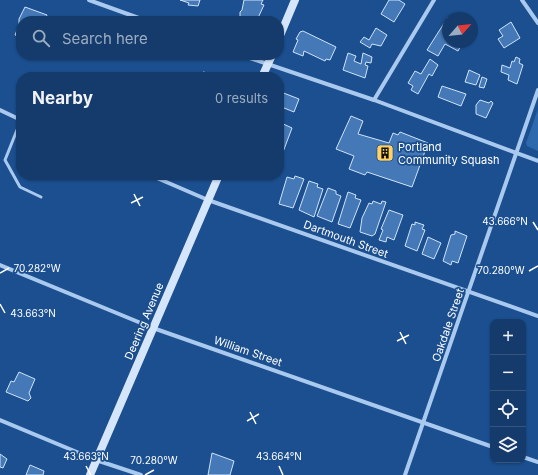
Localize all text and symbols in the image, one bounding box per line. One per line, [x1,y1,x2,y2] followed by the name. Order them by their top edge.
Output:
[442,12,478,48] north arrow
[16,16,284,60] search box
[30,27,52,49] icon: search
[62,29,148,48] text: Search here
[32,88,93,108] text: Nearby
[215,90,268,106] text: 0 results
[398,140,499,167] place label: Portland Community Squash
[375,143,395,163] building icon: Portland Community Squash
[482,215,528,227] text: 43.666°N
[302,217,391,261] street label: Dartmouth Street
[13,262,61,274] text: 70.282°W
[477,264,525,276] text: 70.280°W
[121,280,167,362] street label: Deering Avenue
[429,286,467,363] street label: Oakdale Street
[10,307,56,319] text: 43.663°N
[490,319,526,463] map controls
[490,319,526,355] button: +
[212,333,284,369] street label: William Street
[490,355,526,391] button: −
[490,391,526,427] button: locate
[490,427,526,463] button: layers
[63,450,109,462] text: 43.663°N
[256,450,302,462] text: 43.664°N
[130,454,178,466] text: 70.280°W

